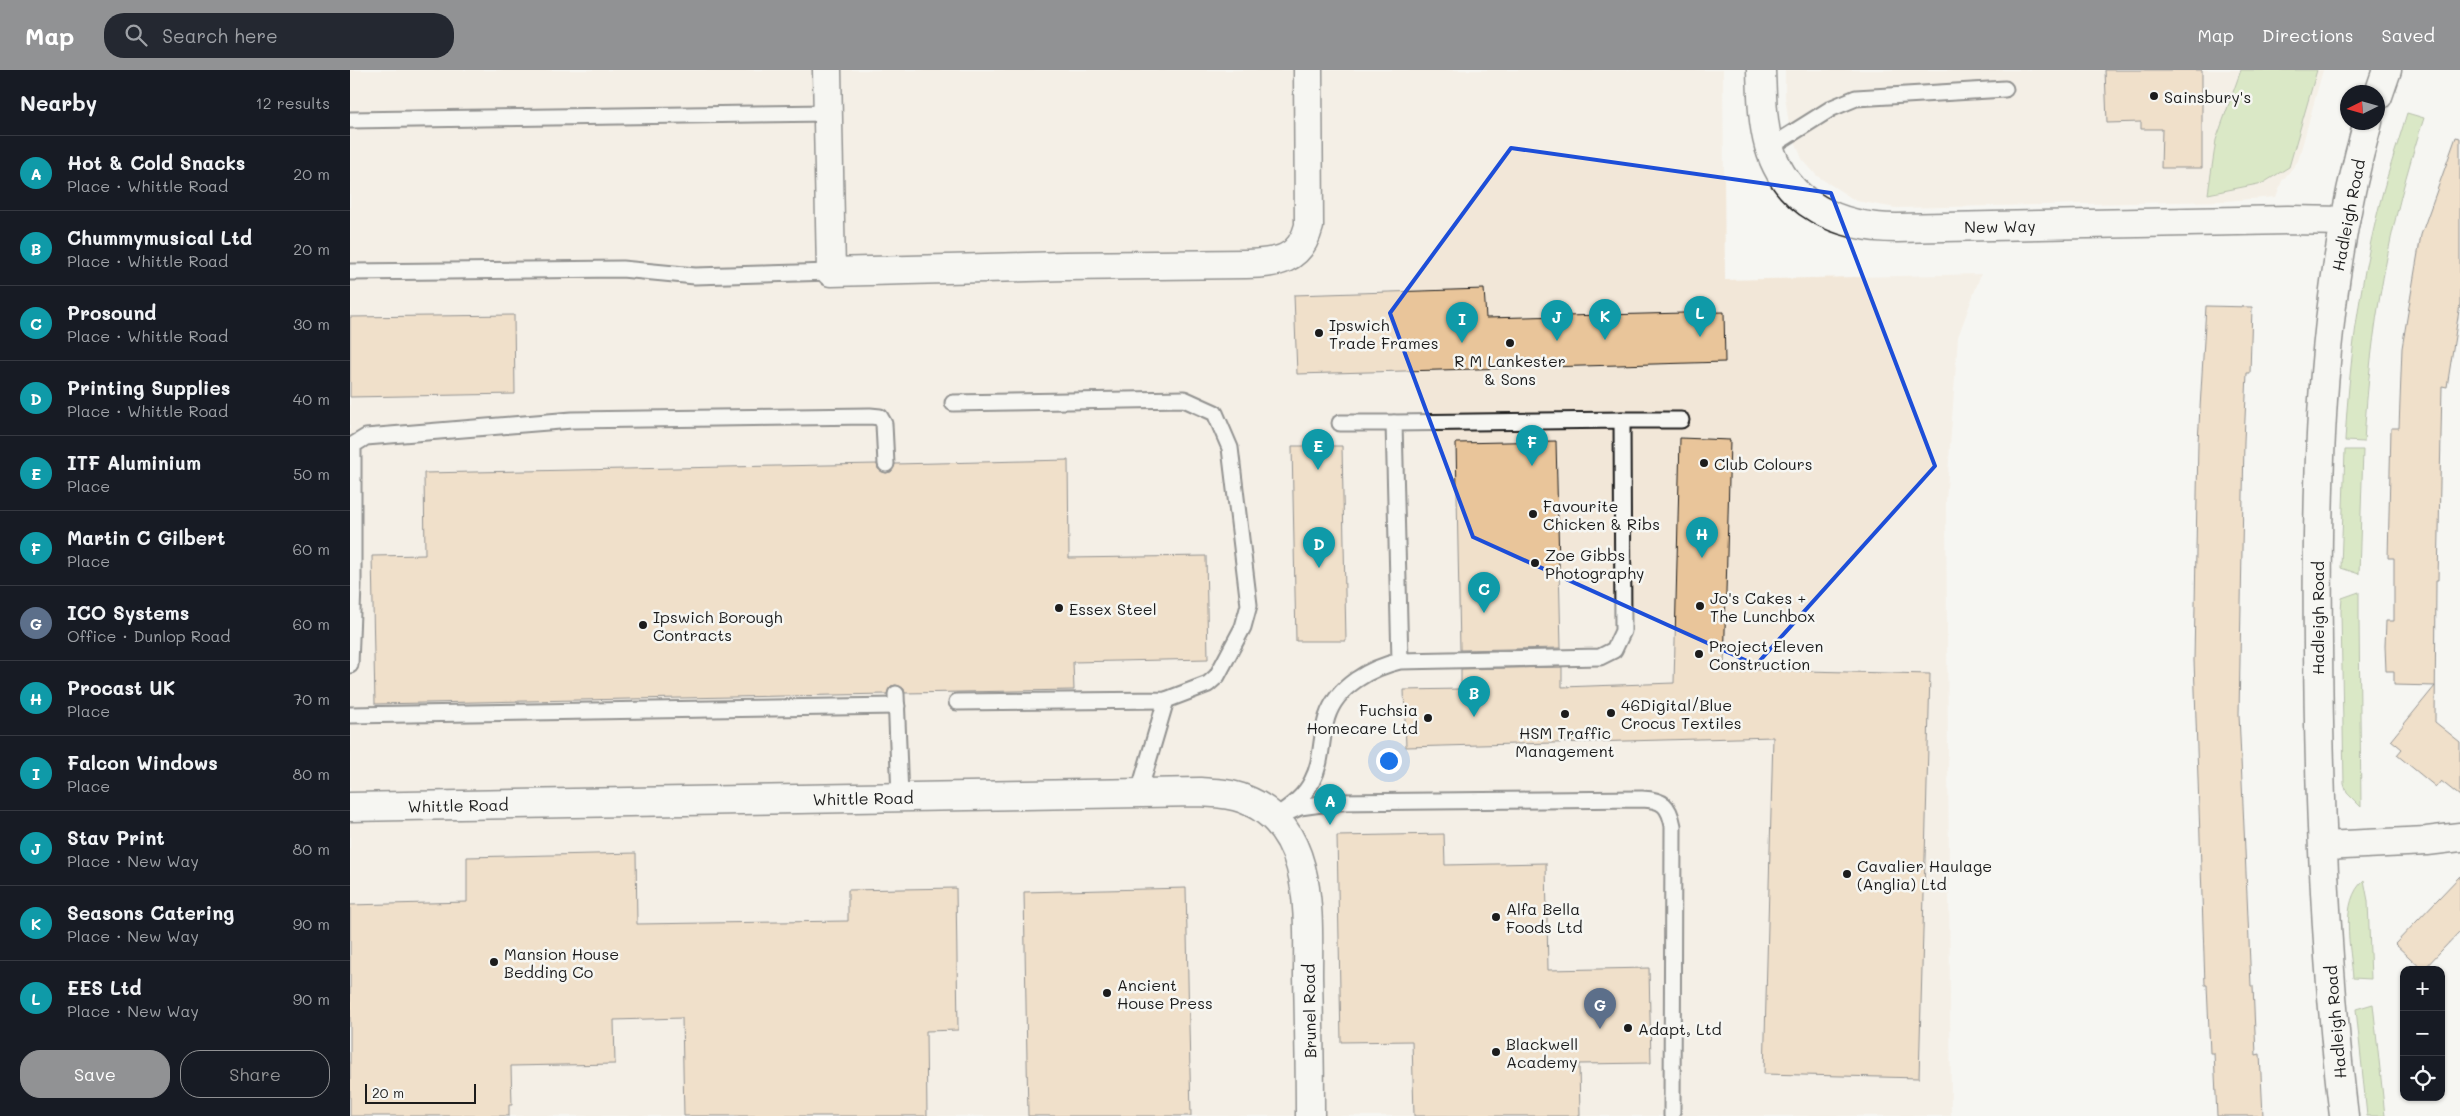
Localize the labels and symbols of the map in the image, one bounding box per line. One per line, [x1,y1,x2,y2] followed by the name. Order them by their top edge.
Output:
[2340,85,2385,130] north arrow
[2164,86,2251,107] place label: Sainsbury's
[2148,90,2160,102] marker: Sainsbury's
[2327,157,2369,273] street label: Hadleigh Road
[1964,215,2036,237] street label: New Way
[1684,296,1716,337] pin: L
[1589,299,1621,340] pin: K
[1541,300,1573,341] pin: J
[1446,302,1478,343] pin: I
[1329,314,1438,353] place label: Ipswich Trade Frames
[1313,327,1325,339] marker: Ipswich Trade Frames
[1504,337,1516,349] marker: R M Lankester & Sons
[1454,350,1566,389] place label: R M Lankester & Sons
[1516,425,1548,466] pin: F
[1302,429,1334,470] pin: E
[1714,453,1812,474] place label: Club Colours
[1698,457,1710,469] marker: Club Colours
[1543,495,1660,534] place label: Favourite Chicken & Ribs
[1527,508,1539,520] marker: Favourite Chicken & Ribs
[1686,517,1718,558] pin: H
[1303,527,1335,568] pin: D
[1545,544,1644,583] place label: Zoe Gibbs Photography
[1529,557,1541,569] marker: Zoe Gibbs Photography
[2307,561,2328,675] street label: Hadleigh Road
[1468,572,1500,613] pin: C
[1710,587,1815,626] place label: Jo's Cakes + The Lunchbox
[1069,598,1157,619] place label: Essex Steel
[1694,600,1706,612] marker: Jo's Cakes + The Lunchbox
[1053,602,1065,614] marker: Essex Steel
[653,606,783,645] place label: Ipswich Borough Contracts
[637,619,649,631] marker: Ipswich Borough Contracts
[1709,635,1823,674] place label: Project Eleven Construction
[1693,648,1705,660] marker: Project Eleven Construction
[1458,676,1490,717] pin: B
[1621,694,1742,733] place label: 46Digital/Blue Crocus Textiles
[1306,699,1418,738] place label: Fuchsia Homecare Ltd
[1605,707,1617,719] marker: 46Digital/Blue Crocus Textiles
[1559,708,1571,720] marker: HSM Traffic Management
[1422,712,1434,724] marker: Fuchsia Homecare Ltd
[1515,722,1615,761] place label: HSM Traffic Management
[1376,748,1402,774] your location
[1314,784,1346,825] pin: A
[812,787,914,809] street label: Whittle Road
[407,794,509,816] street label: Whittle Road
[1857,855,1992,894] place label: Cavalier Haulage (Anglia) Ltd
[1841,868,1853,880] marker: Cavalier Haulage (Anglia) Ltd
[1506,898,1583,937] place label: Alfa Bella Foods Ltd
[1490,911,1502,923] marker: Alfa Bella Foods Ltd
[504,943,619,982] place label: Mansion House Bedding Co
[488,956,500,968] marker: Mansion House Bedding Co
[1298,964,1320,1058] street label: Brunel Road
[2320,964,2350,1080] street label: Hadleigh Road
[1117,974,1213,1013] place label: Ancient House Press
[1101,987,1113,999] marker: Ancient House Press
[1584,988,1616,1029] pin: G
[1638,1018,1722,1039] place label: Adapt, Ltd
[1622,1022,1634,1034] marker: Adapt, Ltd
[1506,1033,1578,1072] place label: Blackwell Academy
[1490,1046,1502,1058] marker: Blackwell Academy
[365,1081,476,1104] scale bar

